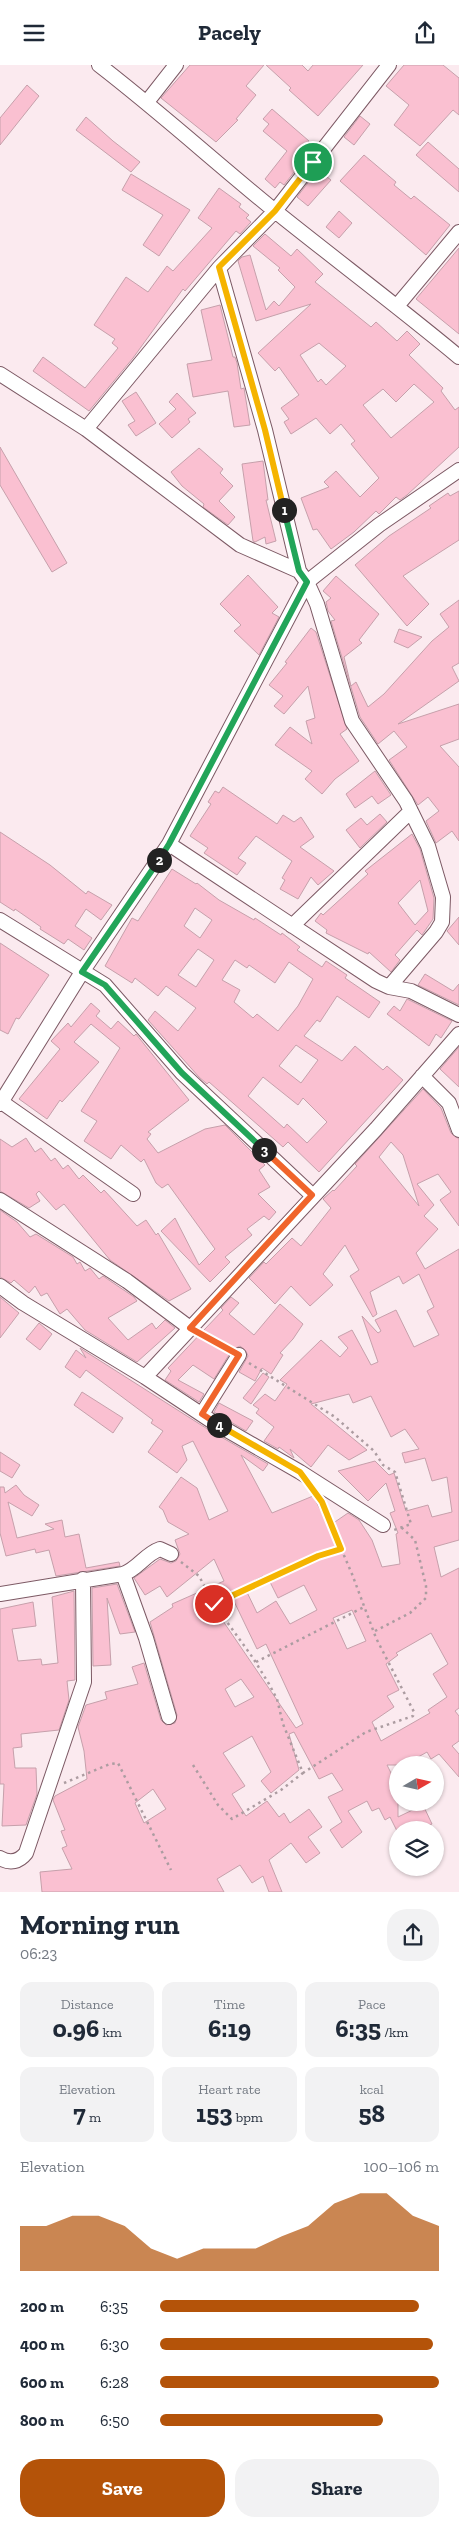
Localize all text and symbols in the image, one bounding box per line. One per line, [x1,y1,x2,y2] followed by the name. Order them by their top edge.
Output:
[20,19,48,47] icon: menu
[198,19,261,46] text: Pacely
[411,19,439,47] icon: share
[292,141,334,183] pin
[299,148,327,176] icon: arrive
[272,497,296,523] pin: 1
[282,502,287,519] text: 1
[146,847,172,873] pin: 2
[156,852,163,869] text: 2
[252,1137,276,1163] pin: 3
[261,1142,268,1159] text: 3
[206,1413,232,1437] pin: 4
[216,1417,223,1434] text: 4
[193,1583,235,1625] pin
[200,1590,228,1618] icon: check
[389,1756,444,1811] north arrow
[389,1756,444,1876] map controls
[389,1821,444,1876] button: layers
[20,1908,180,1941] text: Morning run
[387,1909,439,1961] button: share
[20,1944,57,1963] text: 06:23
[61,1996,114,2013] text: Distance
[214,1996,245,2013] text: Time
[358,1996,386,2013] text: Pace
[52,2013,99,2043] text: 0.96
[208,2013,251,2043] text: 6:19
[335,2013,381,2043] text: 6:35
[99,2024,122,2041] text: km
[381,2024,408,2041] text: /km
[59,2081,115,2098] text: Elevation
[198,2081,261,2098] text: Heart rate
[360,2081,384,2098] text: kcal
[73,2098,86,2128] text: 7
[196,2098,233,2128] text: 153
[359,2098,385,2128] text: 58
[86,2109,101,2126] text: m
[233,2109,263,2126] text: bpm
[20,2157,85,2176] text: Elevation
[363,2157,439,2176] text: 100–106 m
[20,2297,64,2316] text: 200 m
[100,2297,128,2316] text: 6:35
[20,2335,65,2354] text: 400 m
[100,2335,129,2354] text: 6:30
[20,2373,64,2392] text: 600 m
[100,2373,129,2392] text: 6:28
[20,2411,64,2430] text: 800 m
[100,2411,130,2430] text: 6:50
[20,2459,225,2517] button: Save
[235,2459,439,2517] button: Share

